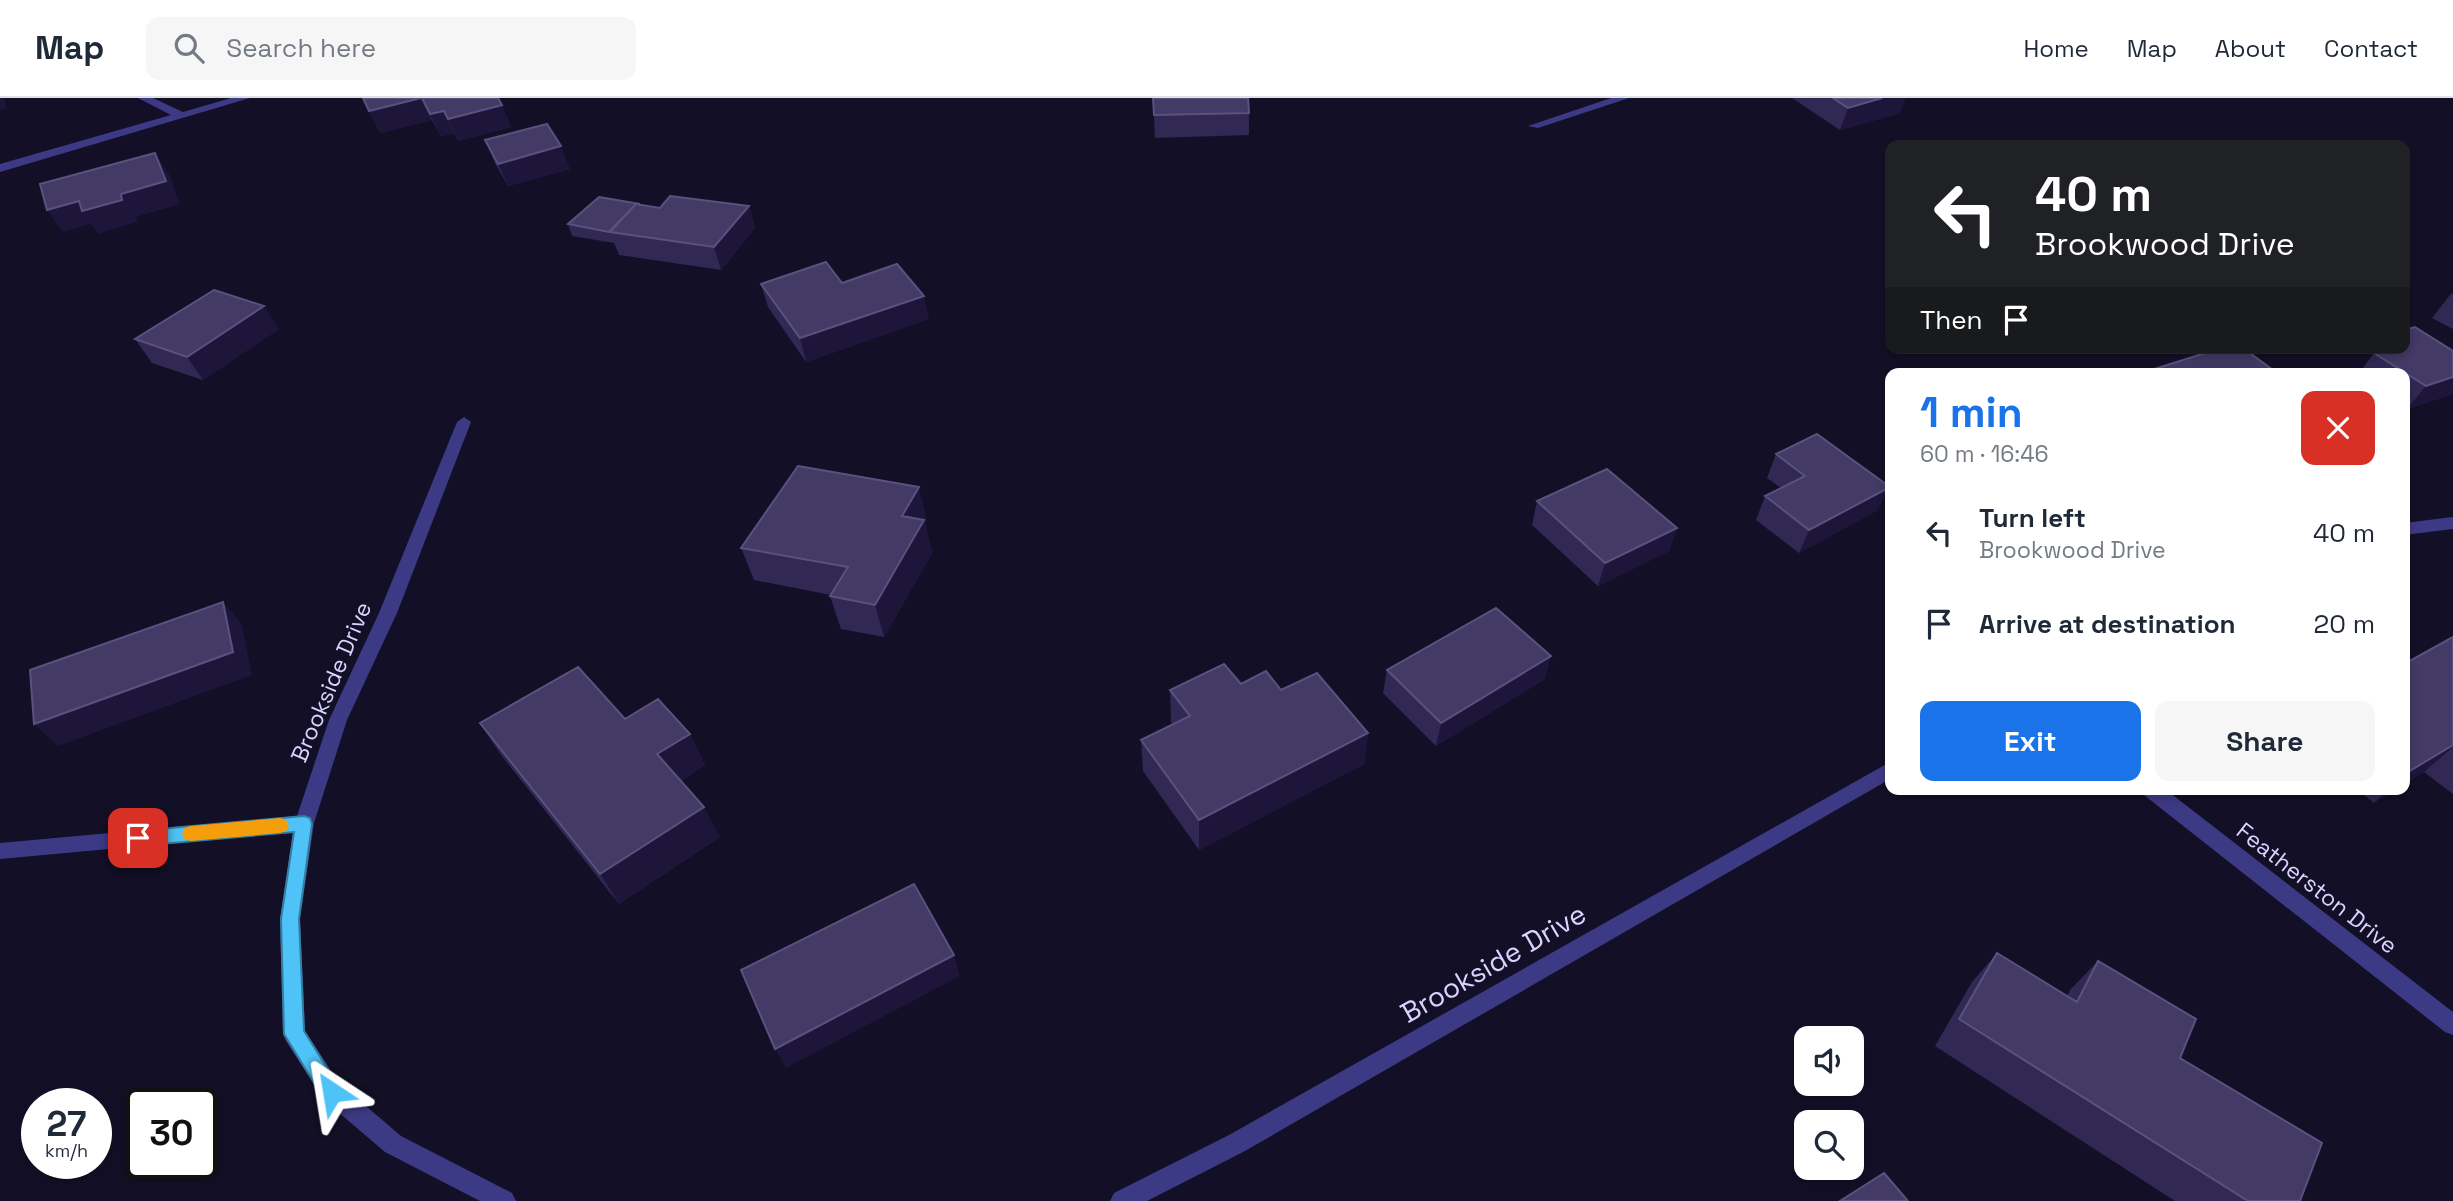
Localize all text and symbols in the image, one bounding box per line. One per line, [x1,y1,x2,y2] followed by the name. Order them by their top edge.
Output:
[146,17,636,80] search box
[35,27,104,69] text: Map
[170,29,208,67] icon: search
[226,31,376,65] text: Search here
[2023,33,2089,64] text: Home
[2127,33,2177,64] text: Map
[2215,33,2286,64] text: About
[2324,33,2418,64] text: Contact
[2035,163,2152,225] text: 40 m
[1920,168,2011,259] icon: left
[2035,224,2295,264] text: Brookwood Drive
[1997,301,2035,339] icon: arrive
[1920,303,1983,337] text: Then
[1920,386,2023,439] text: 1 min
[2301,391,2375,465] button: close
[1920,439,2049,469] text: 60 m · 16:46
[1979,501,2086,535] text: Turn left
[1920,514,1958,552] icon: left
[2313,516,2375,550] text: 40 m
[1979,535,2166,565] text: Brookwood Drive
[284,597,378,767] street label: Brookside Drive
[1920,605,1958,643] icon: arrive
[1979,607,2236,641] text: Arrive at destination
[2314,607,2375,641] text: 20 m
[1920,701,2141,781] button: Exit
[2155,701,2375,781] button: Share
[108,808,168,868] pin
[2230,816,2404,960] street label: Featherston Drive
[119,819,157,857] icon: arrive
[1394,895,1592,1031] street label: Brookside Drive
[1794,1026,1864,1180] map controls
[1794,1026,1864,1096] button: sound
[295,1055,369,1129] position arrow
[126,1088,217,1179] speed limit sign: 30
[47,1102,86,1146] text: 27
[1794,1110,1864,1180] button: search
[45,1139,88,1162] text: km/h

